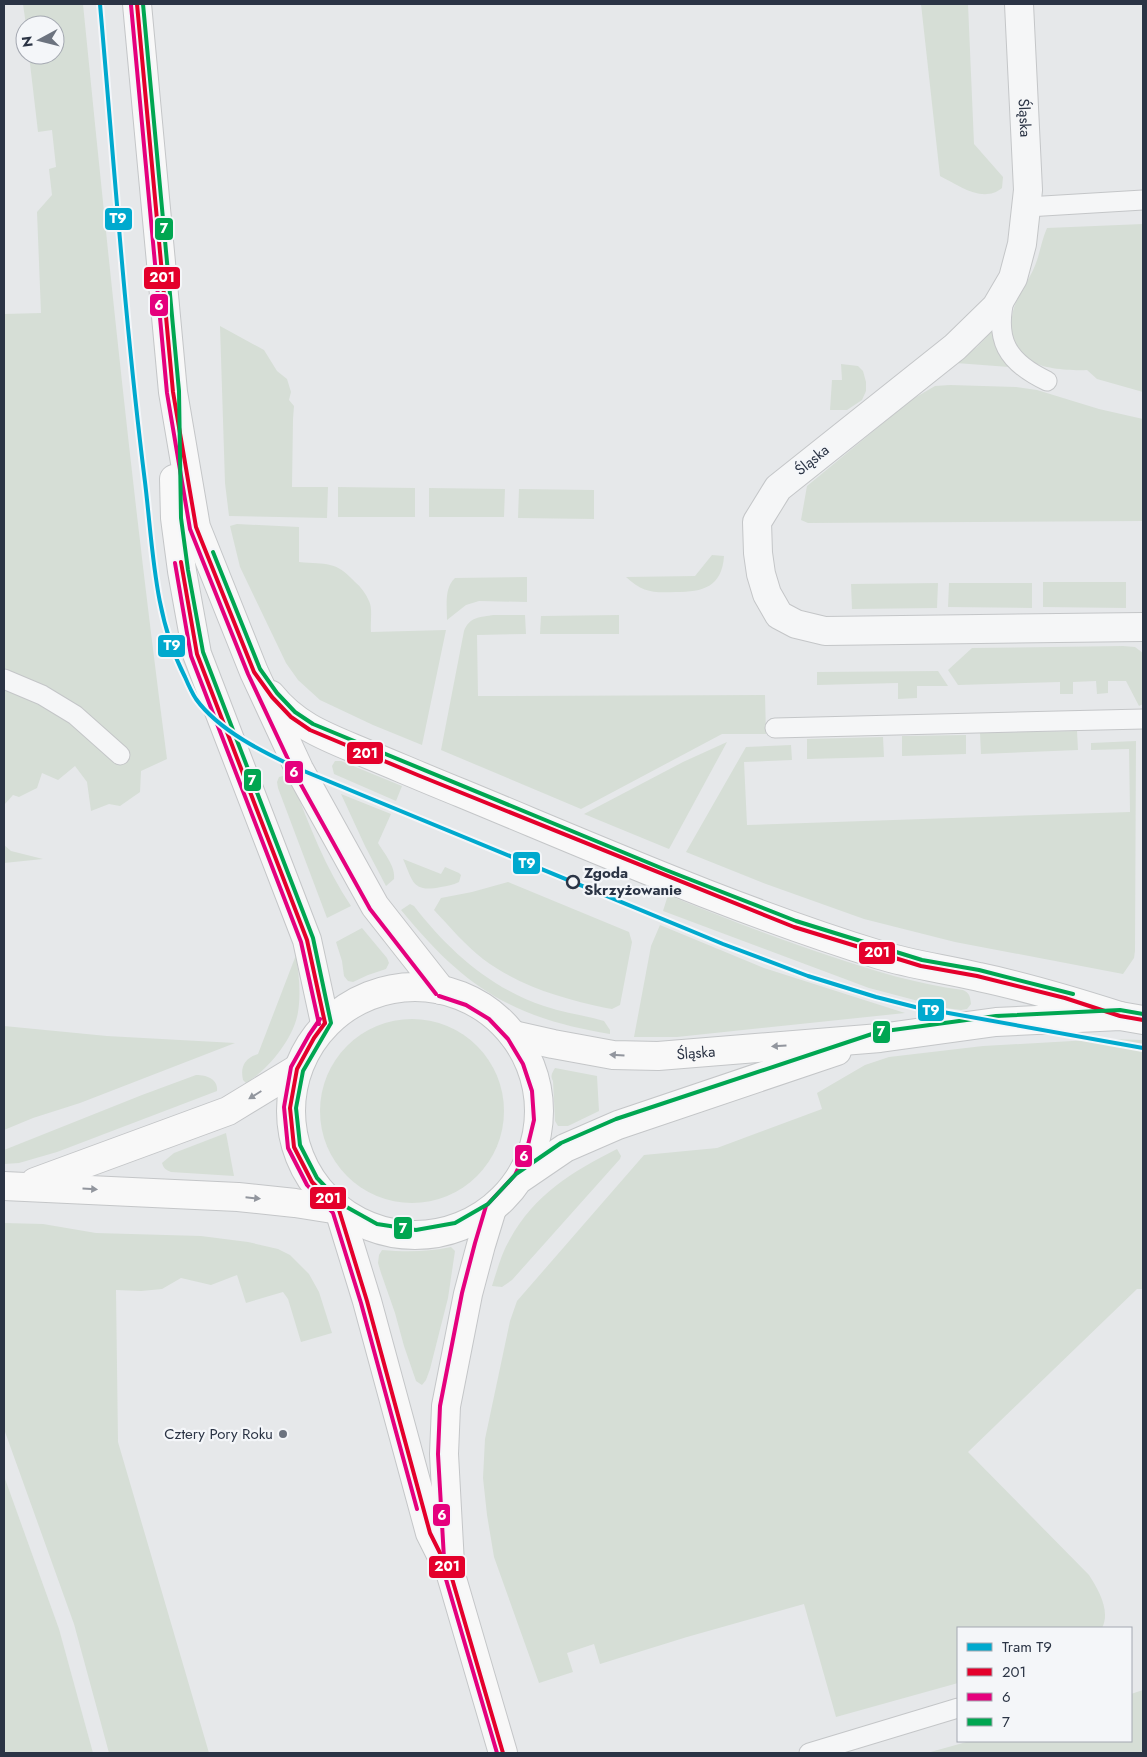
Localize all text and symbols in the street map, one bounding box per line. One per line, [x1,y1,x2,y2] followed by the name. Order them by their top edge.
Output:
[15,15,65,65] north arrow
[16,35,38,48] text: N
[1013,98,1036,138] street label: Śląska
[104,207,133,231] line badge: T9
[109,208,127,228] text: T9
[154,217,174,241] line badge: 7
[160,218,169,238] text: 7
[143,266,181,290] line badge: 201
[149,267,175,287] text: 201
[149,293,169,317] line badge: 6
[154,295,164,315] text: 6
[790,439,834,481] street label: Śląska
[157,634,186,658] line badge: T9
[163,635,181,655] text: T9
[346,741,384,765] line badge: 201
[352,743,378,763] text: 201
[284,760,304,784] line badge: 6
[289,762,299,782] text: 6
[243,768,262,792] line badge: 7
[248,770,257,790] text: 7
[512,851,541,875] line badge: T9
[518,853,536,873] text: T9
[584,862,682,901] place label: Zgoda Skrzyżowanie
[566,875,580,889] marker: Zgoda Skrzyżowanie
[858,941,896,965] line badge: 201
[864,942,890,962] text: 201
[917,998,945,1022] line badge: T9
[922,1000,940,1020] text: T9
[872,1020,891,1044] line badge: 7
[877,1021,886,1041] text: 7
[676,1040,716,1065] street label: Śląska
[771,1042,787,1050] one-way arrow
[609,1050,625,1058] one-way arrow
[249,1090,262,1099] one-way arrow
[514,1144,533,1168] line badge: 6
[519,1146,529,1166] text: 6
[83,1186,99,1194] one-way arrow
[309,1186,347,1210] line badge: 201
[315,1188,341,1208] text: 201
[245,1194,261,1202] one-way arrow
[393,1216,413,1240] line badge: 7
[399,1218,408,1238] text: 7
[164,1423,273,1445] place label: Cztery Pory Roku
[277,1428,289,1440] marker: Cztery Pory Roku
[432,1503,451,1527] line badge: 6
[437,1505,447,1525] text: 6
[428,1555,466,1579] line badge: 201
[434,1556,460,1576] text: 201
[957,1627,1132,1742] legend
[1002,1636,1052,1658] text: Tram T9
[1002,1661,1026,1683] text: 201
[1002,1686,1011,1708] text: 6
[1002,1711,1010,1733] text: 7

